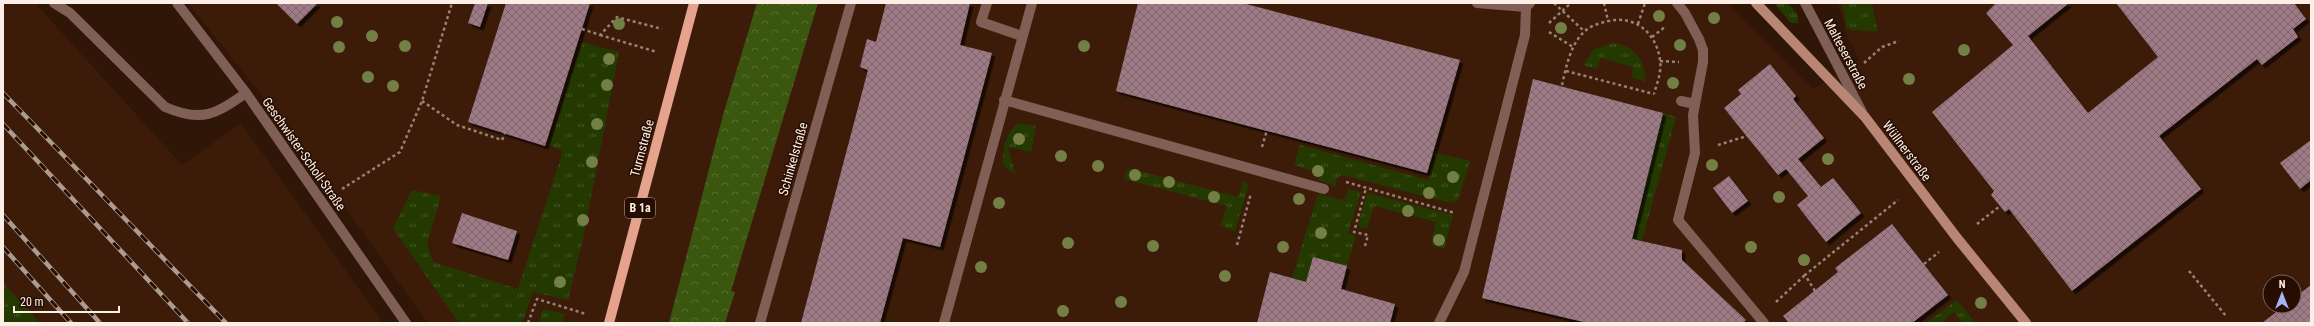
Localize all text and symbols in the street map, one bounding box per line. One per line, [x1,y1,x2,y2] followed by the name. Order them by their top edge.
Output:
[1821,16,1871,92] street label: Malteserstraße
[259,95,349,213] street label: Geschwister-Scholl-Straße
[627,118,657,178] street label: Turmstraße
[1880,118,1934,184] street label: Wüllnerstraße
[775,121,811,197] street label: Schinkelstraße
[625,198,655,218] road number: B 1a
[2262,274,2302,314] north arrow
[2279,278,2286,291] text: N
[14,288,119,314] scale bar
[20,295,44,309] text: 20 m

